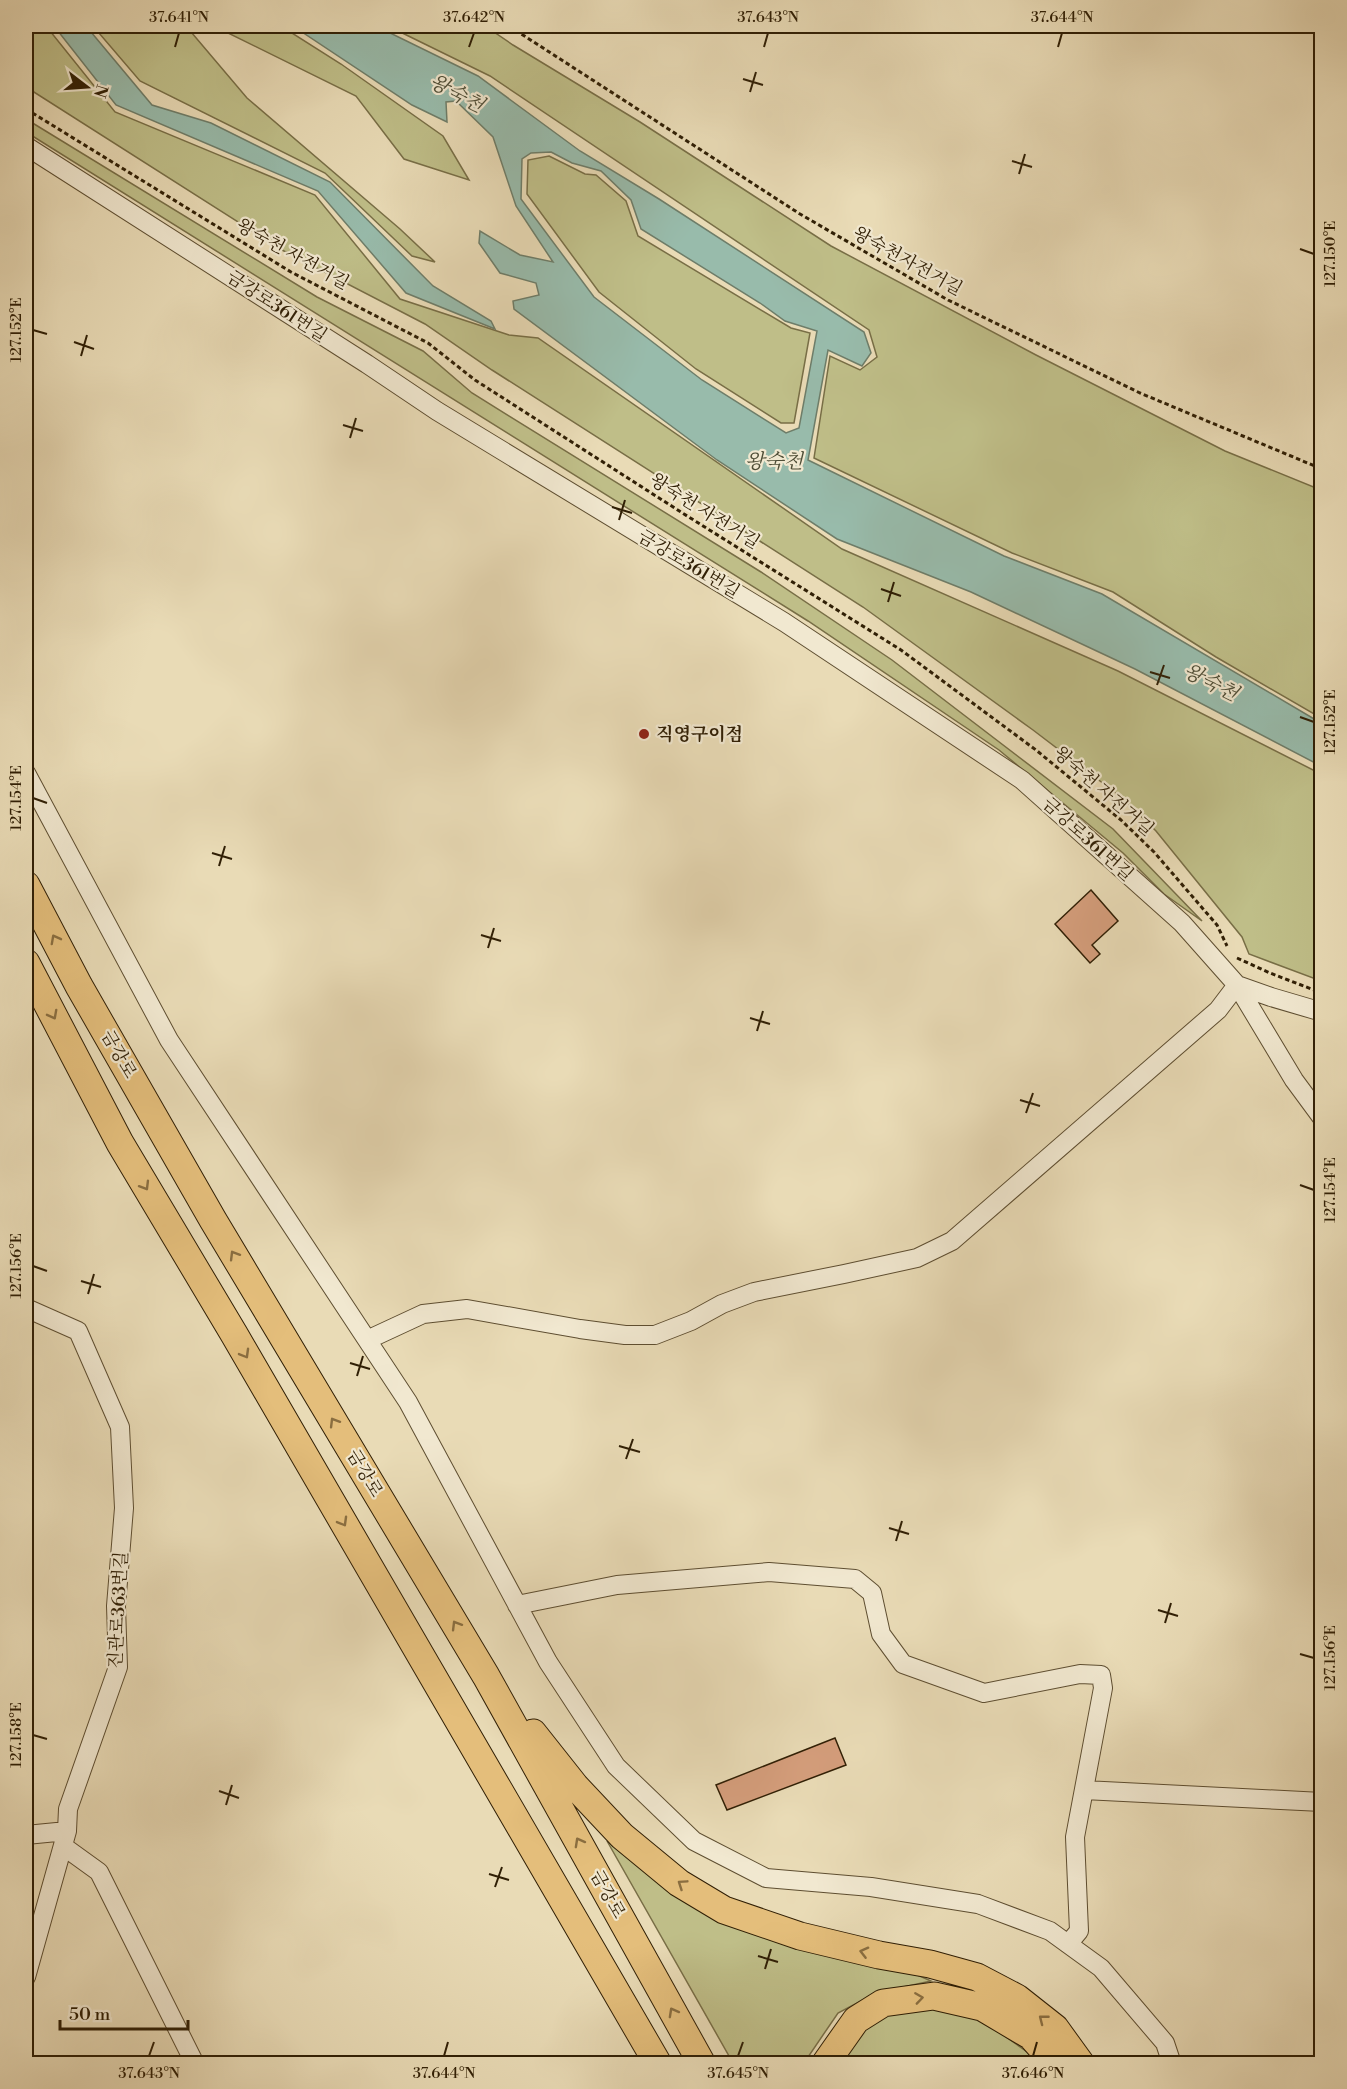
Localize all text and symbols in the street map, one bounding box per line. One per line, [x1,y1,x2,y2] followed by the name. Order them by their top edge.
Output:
[149,8,209,27] text: 37.641°N
[443,8,505,27] text: 37.642°N
[737,8,799,27] text: 37.643°N
[1031,8,1093,27] text: 37.644°N
[57,57,117,117] north arrow
[425,70,489,120] water label: 왕숙천
[89,82,112,100] text: N
[232,214,353,295] street label: 왕숙천 자전거길
[1321,221,1340,287] text: 127.150°E
[849,222,967,301] street label: 왕숙천자전거길
[222,265,331,347] street label: 금강로361번길
[7,297,26,363] text: 127.152°E
[745,450,805,475] water label: 왕숙천
[645,468,764,554] street label: 왕숙천 자전거길
[634,525,744,604] street label: 금강로361번길
[1179,659,1243,708] water label: 왕숙천
[1321,689,1340,755] text: 127.152°E
[656,723,743,746] place label: 직영구이점
[637,727,651,741] marker: 직영구이점
[1049,742,1159,841] street label: 왕숙천 자전거길
[7,765,26,831] text: 127.154°E
[1037,792,1138,886] street label: 금강로361번길
[51,935,62,946] one-way arrow
[45,1009,57,1020] one-way arrow
[96,1026,142,1083] street label: 금강로
[1321,1157,1340,1223] text: 127.154°E
[138,1180,150,1190] one-way arrow
[7,1233,26,1299] text: 127.156°E
[230,1251,241,1261] one-way arrow
[238,1348,249,1358] one-way arrow
[330,1418,342,1428] one-way arrow
[341,1445,388,1502] street label: 금강로
[336,1516,347,1527] one-way arrow
[104,1551,133,1669] street label: 진관로363번길
[452,1621,464,1631] one-way arrow
[1321,1625,1340,1691] text: 127.156°E
[7,1702,26,1768] text: 127.158°E
[574,1838,586,1848] one-way arrow
[585,1866,630,1923] street label: 금강로
[678,1880,689,1891] one-way arrow
[859,1946,869,1959] one-way arrow
[914,1992,923,2005] one-way arrow
[60,1993,188,2031] scale bar
[69,2003,111,2026] text: 50 m
[669,2008,680,2019] one-way arrow
[1039,2015,1050,2026] one-way arrow
[118,2064,180,2083] text: 37.643°N
[413,2064,475,2083] text: 37.644°N
[707,2064,769,2083] text: 37.645°N
[1002,2064,1064,2083] text: 37.646°N

